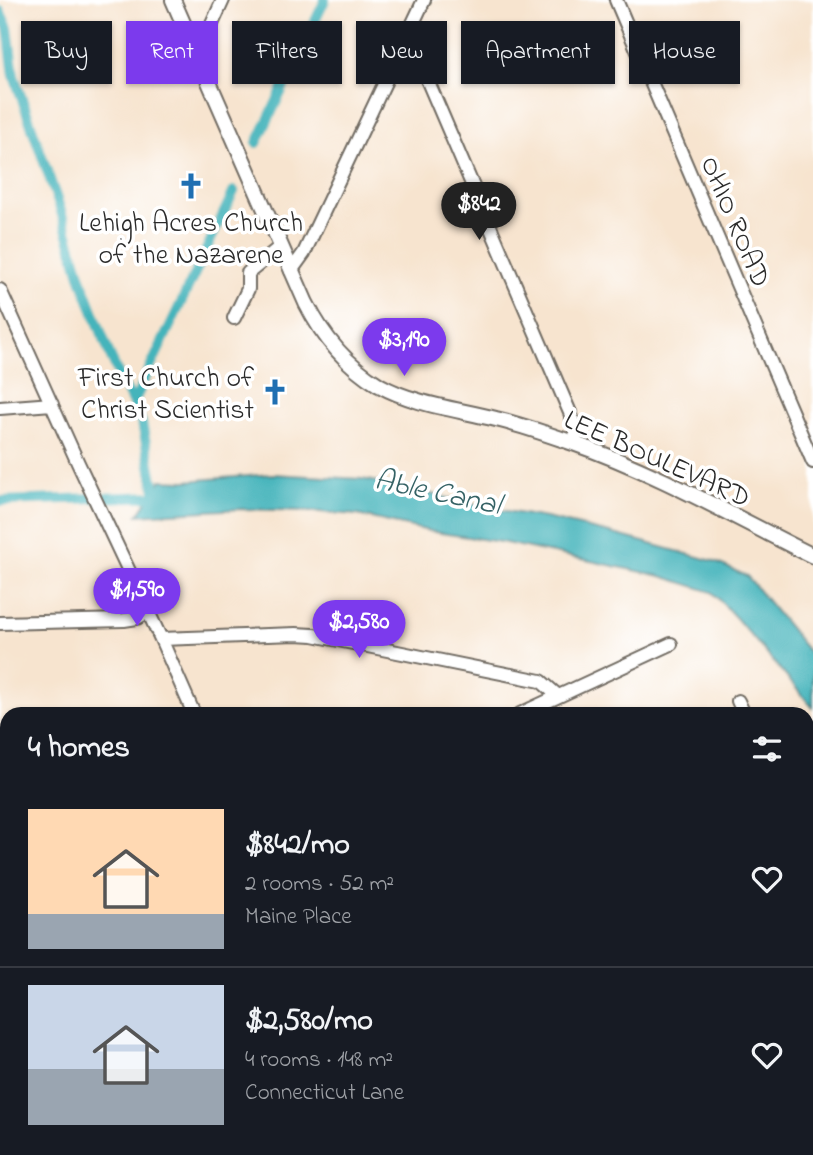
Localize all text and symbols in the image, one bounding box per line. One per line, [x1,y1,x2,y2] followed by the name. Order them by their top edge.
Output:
[21,21,112,84] chip: Buy
[126,21,218,84] chip: Rent
[232,21,342,84] chip: Filters
[356,21,447,84] chip: New
[461,21,615,84] chip: Apartment
[629,21,740,84] chip: House
[688,151,780,294] street label: OHIO ROAD
[176,171,206,201] church icon: Lehigh Acres Church of the Nazarene
[438,182,520,242] pin: $842
[457,188,501,221] text: $842
[79,204,303,277] place label: Lehigh Acres Church of the Nazarene
[347,318,461,378] pin: $3,190
[378,324,430,357] text: $3,190
[77,359,254,432] place label: First Church of Christ Scientist
[260,377,290,407] church icon: First Church of Christ Scientist
[557,401,756,520] street label: LEE BOULEVARD
[370,459,508,530] water label: Able Canal
[80,568,194,628] pin: $1,590
[109,574,165,607] text: $1,590
[302,600,416,660] pin: $2,580
[328,606,390,639] text: $2,580
[28,727,130,771] text: 4 homes
[748,730,786,768] icon: filters
[245,824,350,868] text: $842/mo
[84,837,168,921] icon: home
[748,860,786,898] icon: heart
[245,868,394,901] text: 2 rooms · 52 m²
[245,901,352,934] text: Maine Place
[245,1000,373,1044] text: $2,580/mo
[84,1013,168,1097] icon: home
[748,1036,786,1074] icon: heart
[245,1044,393,1077] text: 4 rooms · 148 m²
[245,1077,404,1110] text: Connecticut Lane

